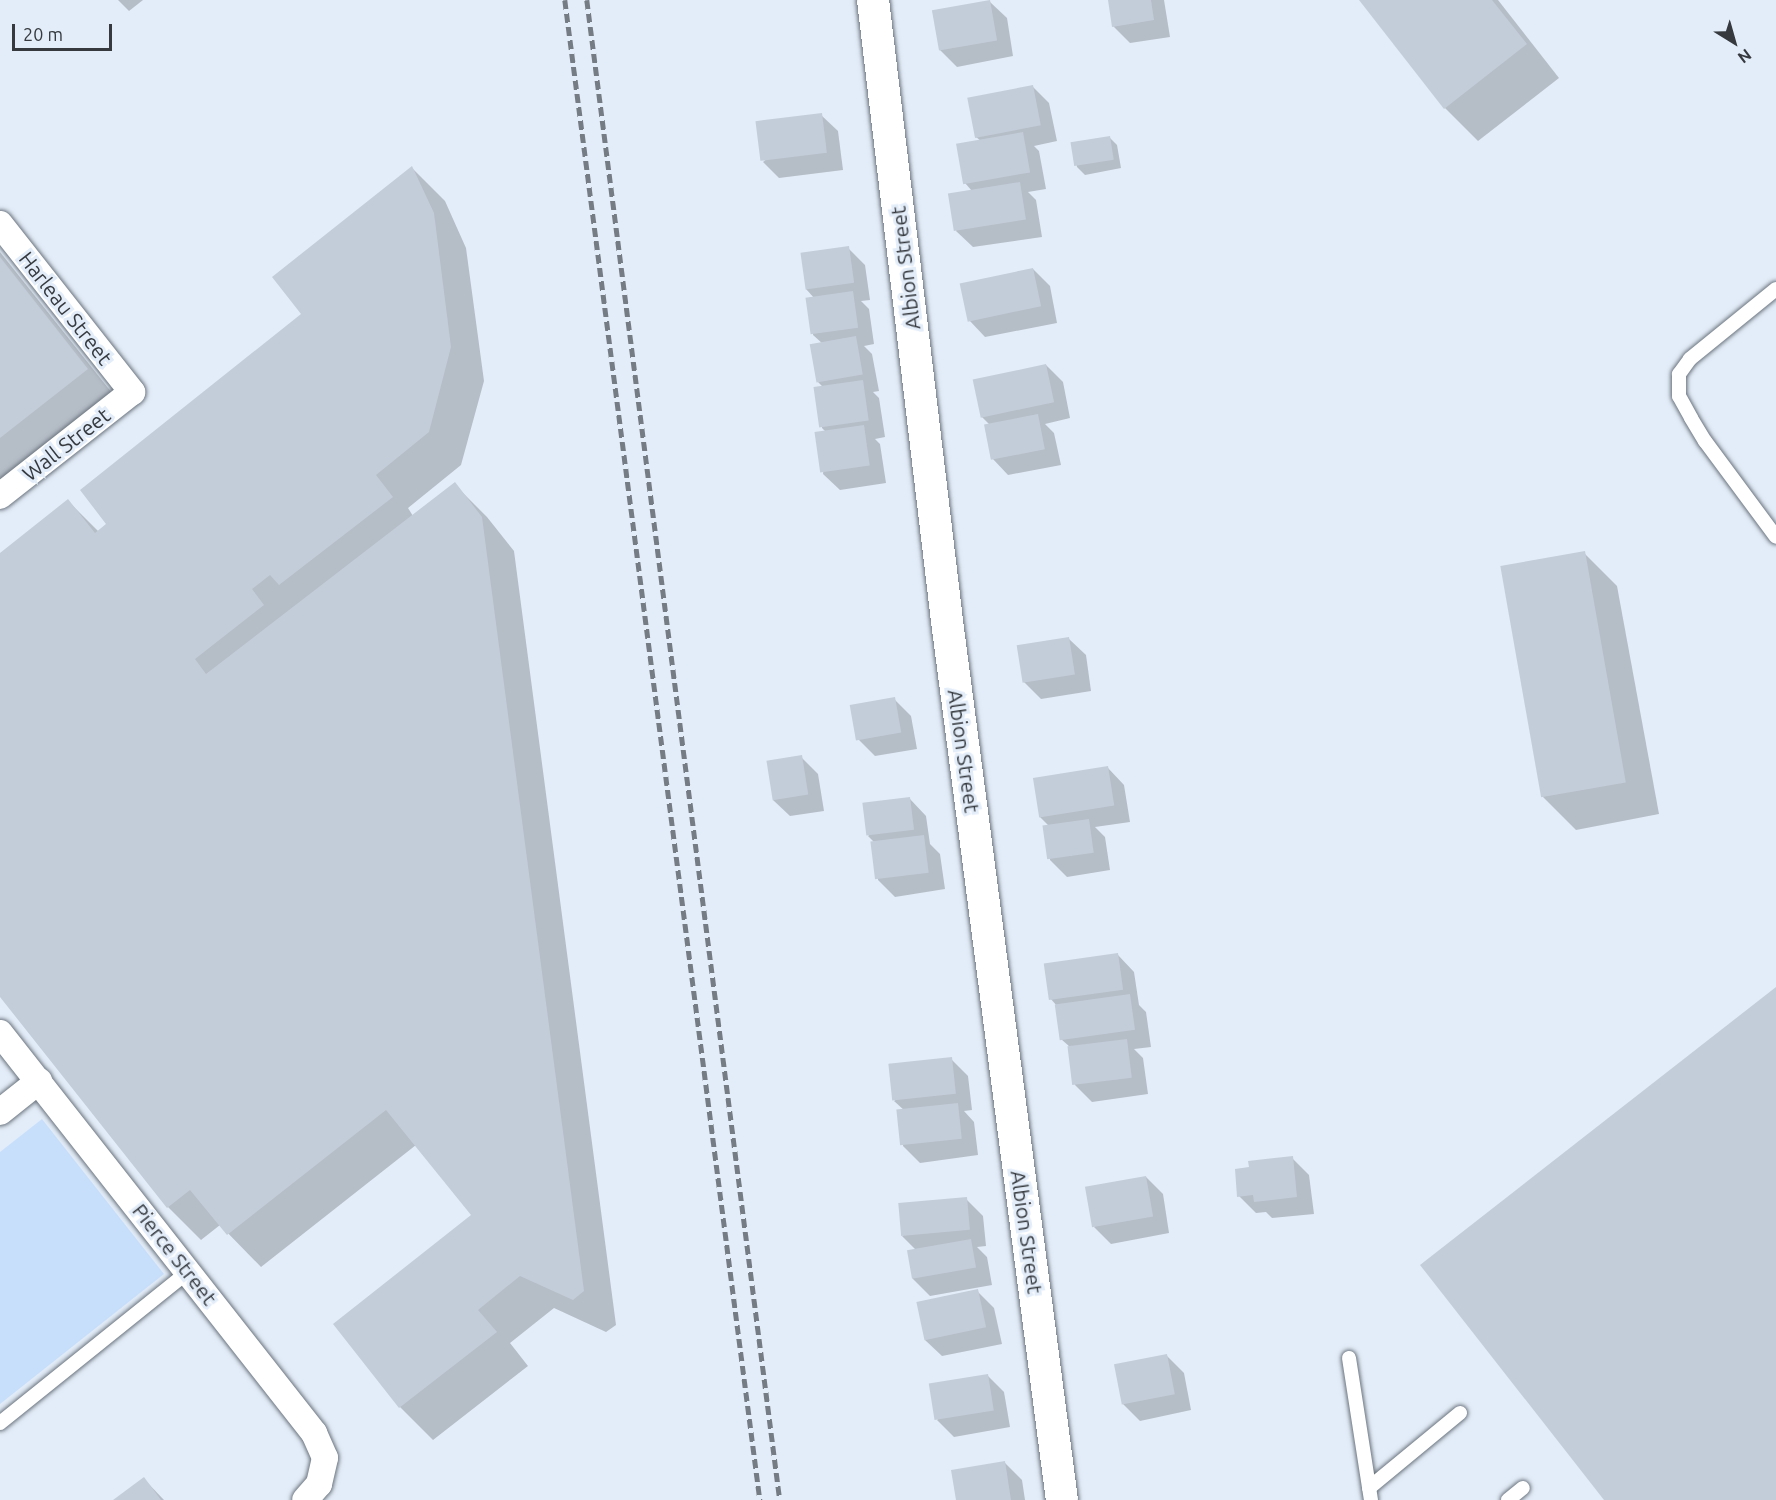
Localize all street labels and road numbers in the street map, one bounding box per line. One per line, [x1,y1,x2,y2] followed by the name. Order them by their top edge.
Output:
[885,205,925,331] street label: Albion Street
[14,246,118,370] street label: Harleau Street
[17,402,115,486] street label: Wall Street
[943,688,985,814] street label: Albion Street
[1006,1169,1048,1295] street label: Albion Street
[128,1198,222,1310] street label: Pierce Street

